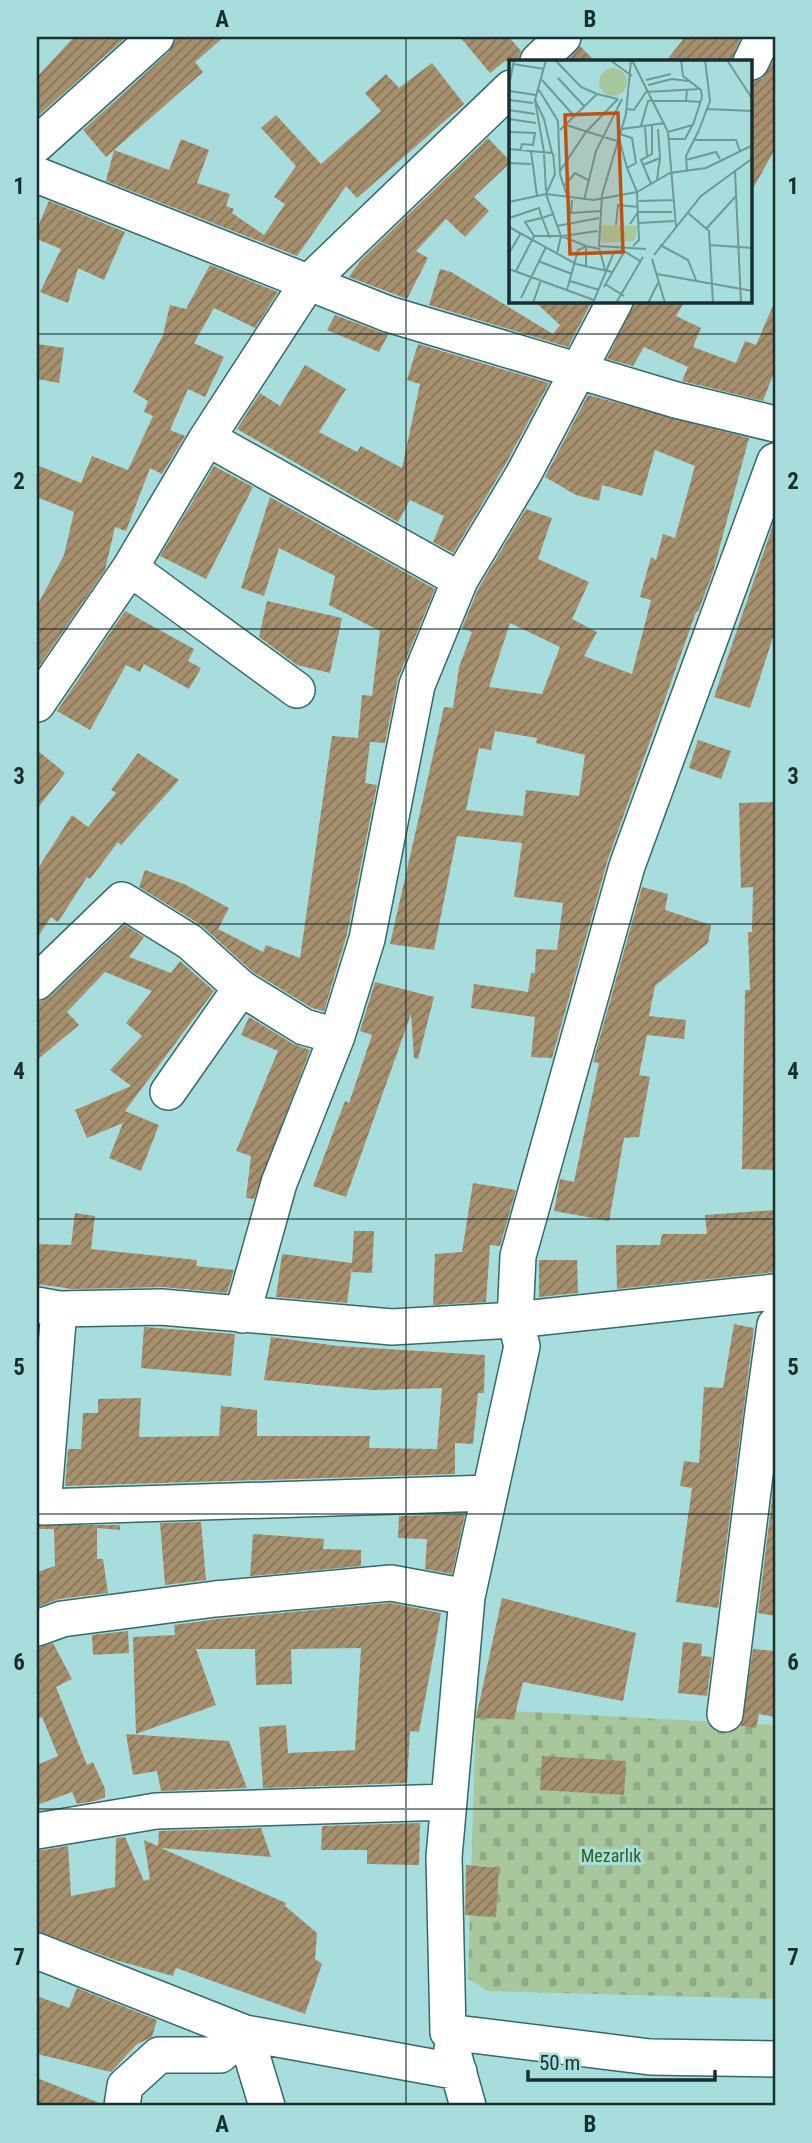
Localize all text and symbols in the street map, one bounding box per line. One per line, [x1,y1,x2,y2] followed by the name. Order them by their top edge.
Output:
[215,6,229,33] text: A
[584,6,596,33] text: B
[509,60,752,303] inset map
[13,173,25,200] text: 1
[787,173,799,200] text: 1
[13,468,25,495] text: 2
[787,468,799,495] text: 2
[13,763,25,790] text: 3
[787,763,799,790] text: 3
[13,1058,25,1085] text: 4
[787,1058,799,1085] text: 4
[13,1354,25,1381] text: 5
[787,1354,799,1381] text: 5
[13,1649,25,1676] text: 6
[787,1649,799,1676] text: 6
[581,1845,641,1866] park label: Mezarlık
[13,1944,25,1971] text: 7
[787,1944,799,1971] text: 7
[528,2038,716,2082] scale bar
[539,2051,580,2075] text: 50 m
[215,2111,229,2138] text: A
[584,2111,596,2138] text: B

